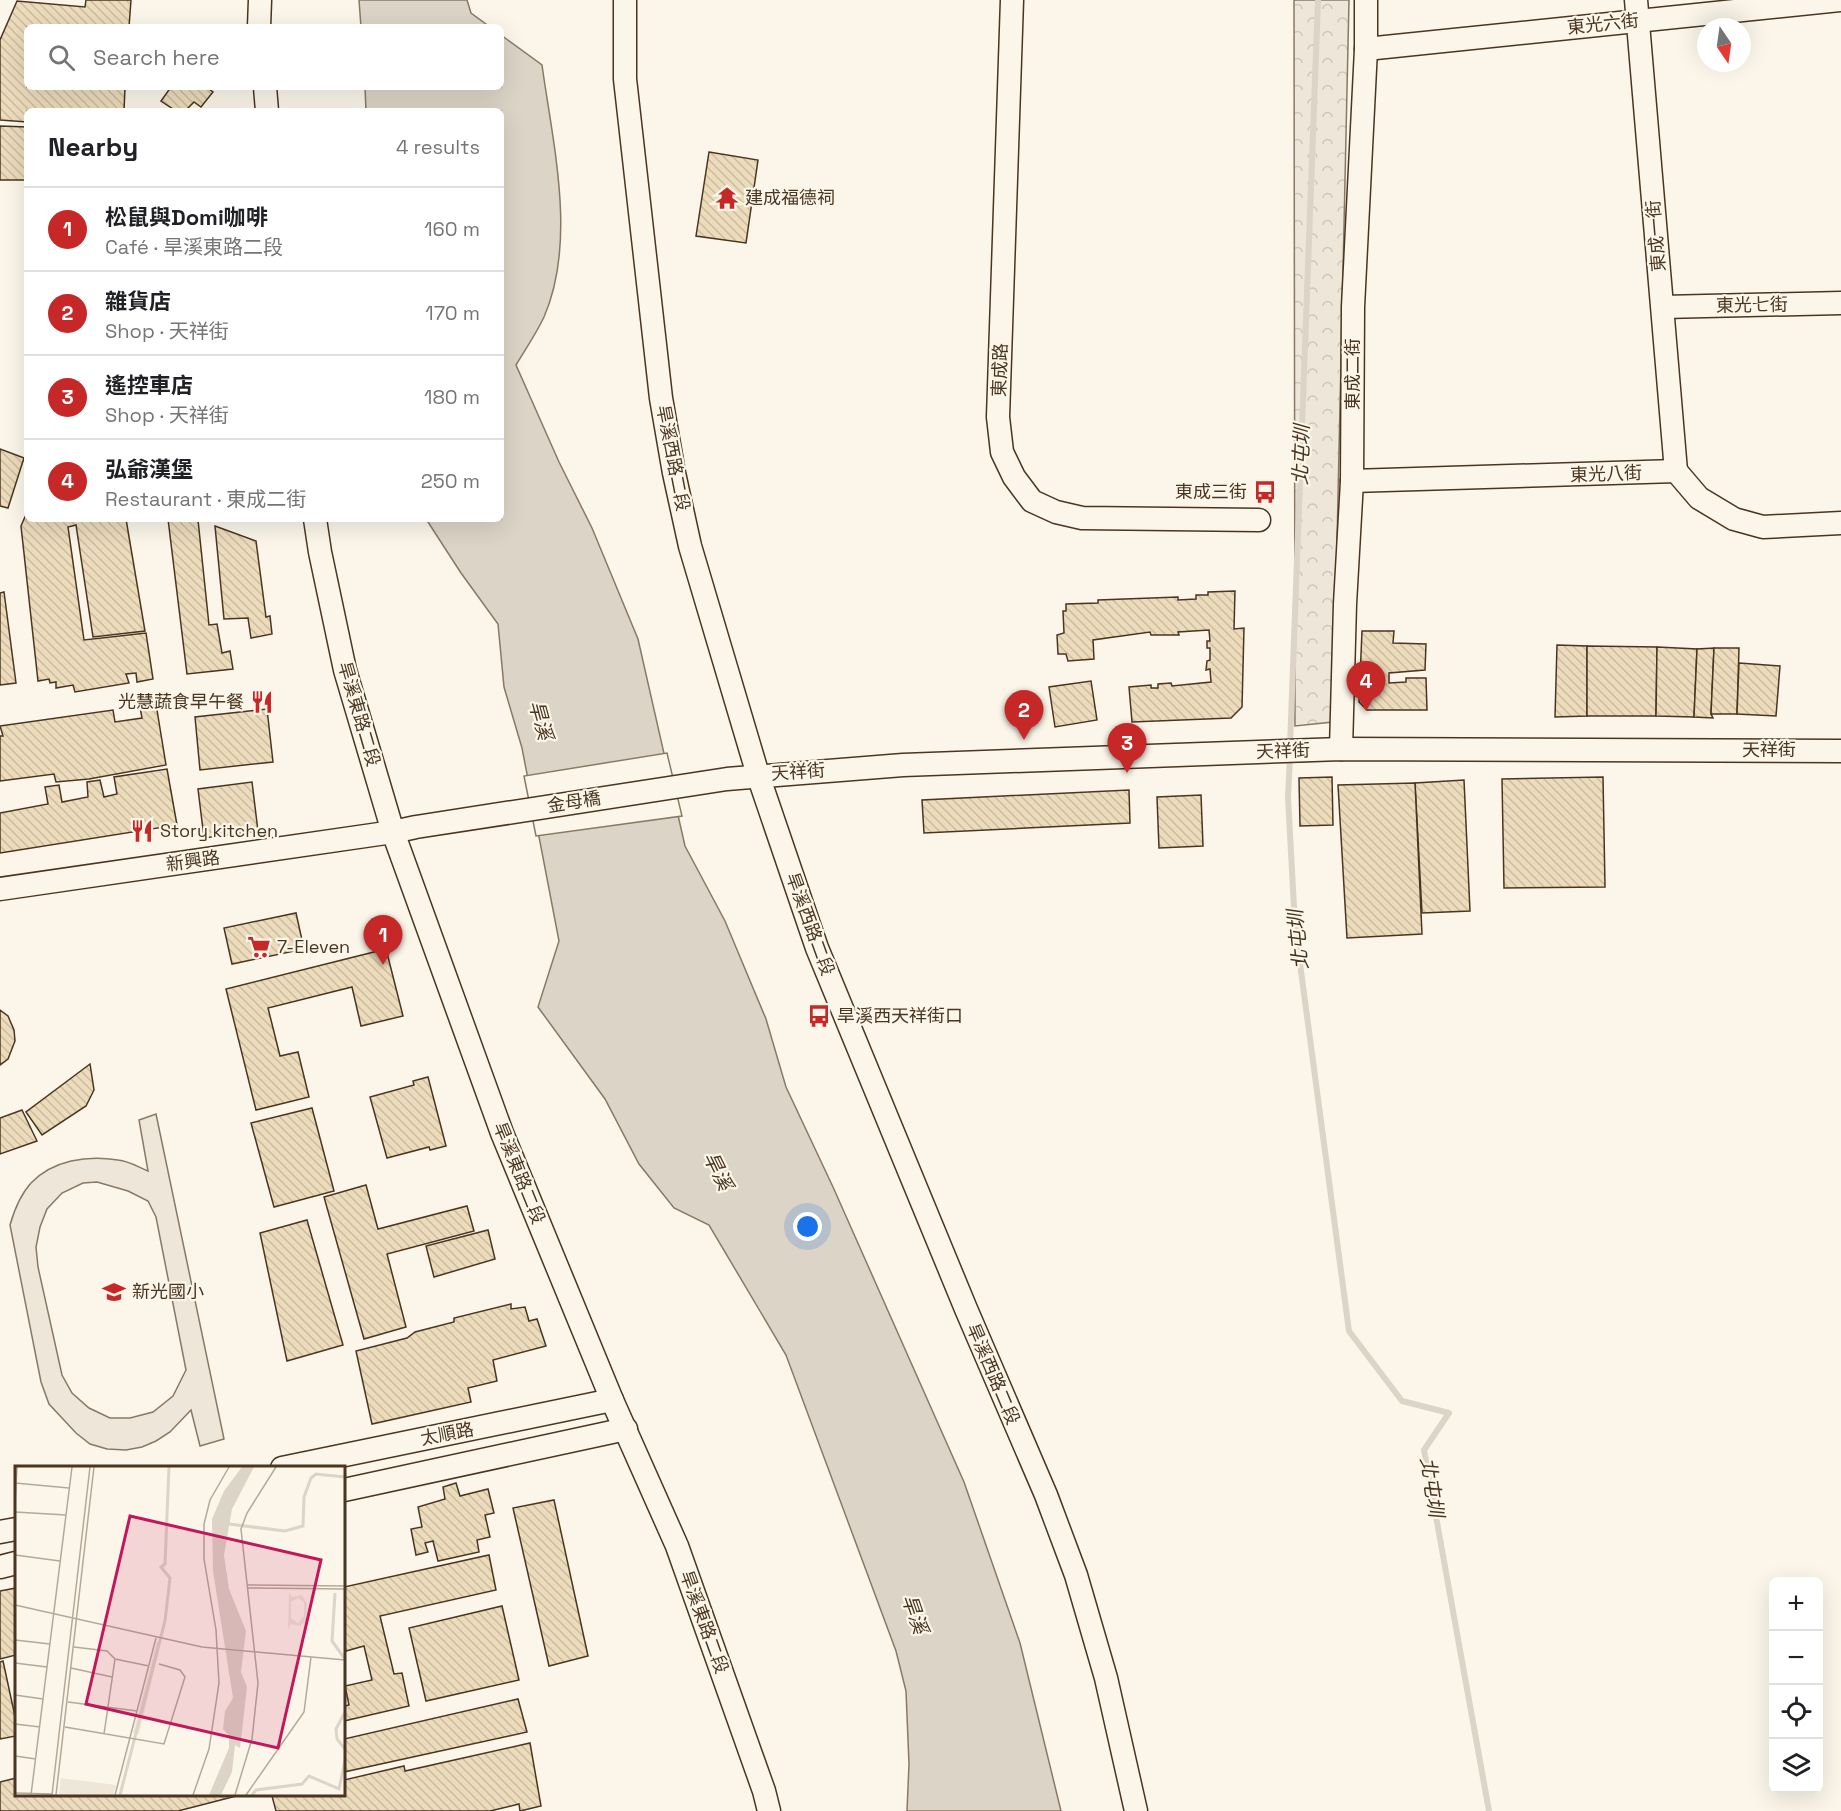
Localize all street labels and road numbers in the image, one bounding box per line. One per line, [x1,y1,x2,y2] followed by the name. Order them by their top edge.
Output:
[1566,8,1640,39] street label: 東光六街
[1641,199,1670,273] street label: 東成一街
[1716,292,1788,317] street label: 東光七街
[1341,338,1364,410] street label: 東成二街
[987,343,1012,397] street label: 東成路
[652,403,695,513] street label: 旱溪西路二段
[1570,461,1642,486] street label: 東光八街
[334,659,385,769] street label: 旱溪東路二段
[1256,738,1310,763] street label: 天祥街
[1742,738,1796,761] street label: 天祥街
[770,758,826,785] street label: 天祥街
[545,786,602,817] street label: 金母橋
[165,845,221,876] street label: 新興路
[781,869,840,979] street label: 旱溪西路二段
[489,1118,550,1227] street label: 旱溪東路二段
[962,1320,1025,1428] street label: 旱溪西路二段
[418,1417,476,1450] street label: 太順路
[675,1567,734,1677] street label: 旱溪東路二段

